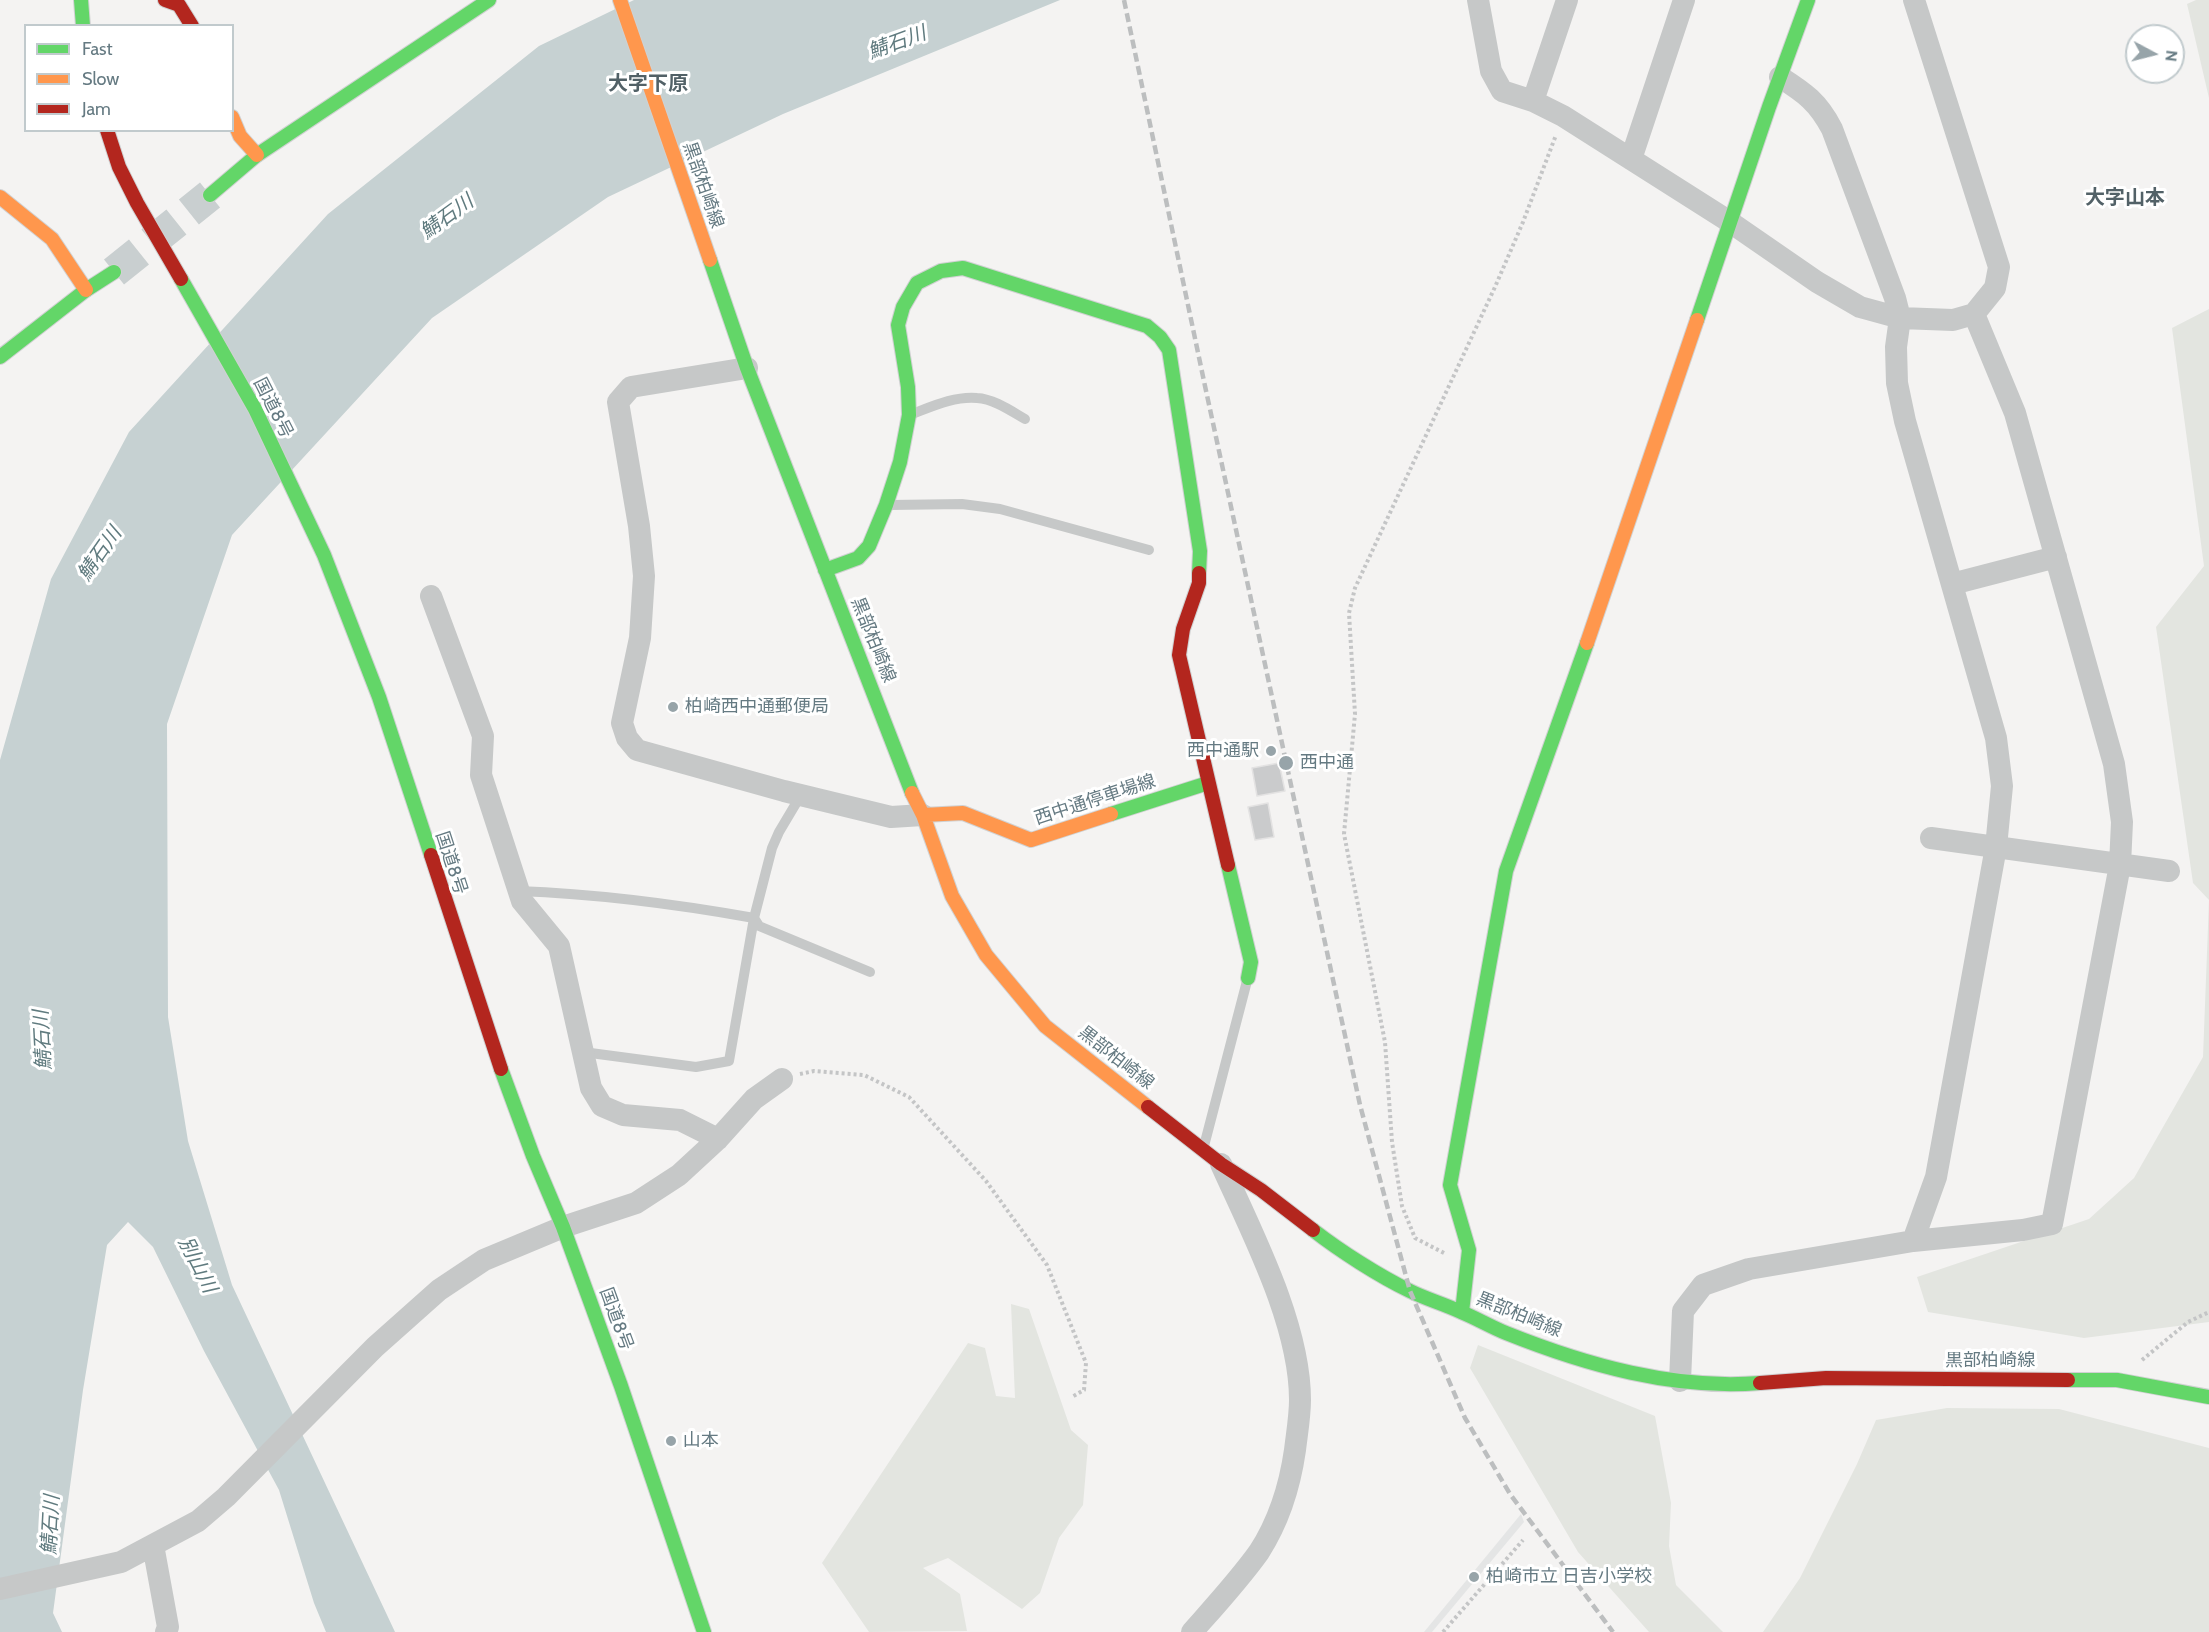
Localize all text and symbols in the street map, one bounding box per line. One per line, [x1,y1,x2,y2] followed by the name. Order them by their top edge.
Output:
[865,21,929,65] water label: 鯖石川
[24,24,234,132] legend
[2125,24,2185,84] north arrow
[82,38,113,60] text: Fast
[2161,49,2181,63] text: N
[82,68,119,90] text: Slow
[608,72,688,96] district label: 大字下原
[82,98,111,120] text: Jam
[678,139,728,231] street label: 黒部柏崎線
[2085,186,2165,210] district label: 大字山本
[416,190,478,244] water label: 鯖石川
[249,374,297,442] street label: 国道8号
[73,523,127,585] water label: 鯖石川
[846,594,900,686] street label: 黒部柏崎線
[685,696,829,718] place label: 柏崎西中通郵便局
[666,700,680,714] marker: 柏崎西中通郵便局
[1187,740,1259,762] place label: 西中通駅
[1264,744,1278,758] marker: 西中通駅
[1300,752,1354,774] place label: 西中通
[1277,754,1295,772] marker: 西中通
[1032,770,1158,830] street label: 西中通停車場線
[431,829,471,897] street label: 国道8号
[29,1009,57,1071] water label: 鯖石川
[1074,1022,1158,1094] street label: 黒部柏崎線
[173,1233,221,1297] water label: 別山川
[595,1285,637,1353] street label: 国道8号
[1473,1288,1565,1342] street label: 黒部柏崎線
[1945,1350,2035,1372] street label: 黒部柏崎線
[683,1430,719,1452] place label: 山本
[664,1434,678,1448] marker: 山本
[37,1494,65,1556] water label: 鯖石川
[1486,1566,1652,1588] place label: 柏崎市立 日吉小学校
[1467,1570,1481,1584] marker: 柏崎市立 日吉小学校

